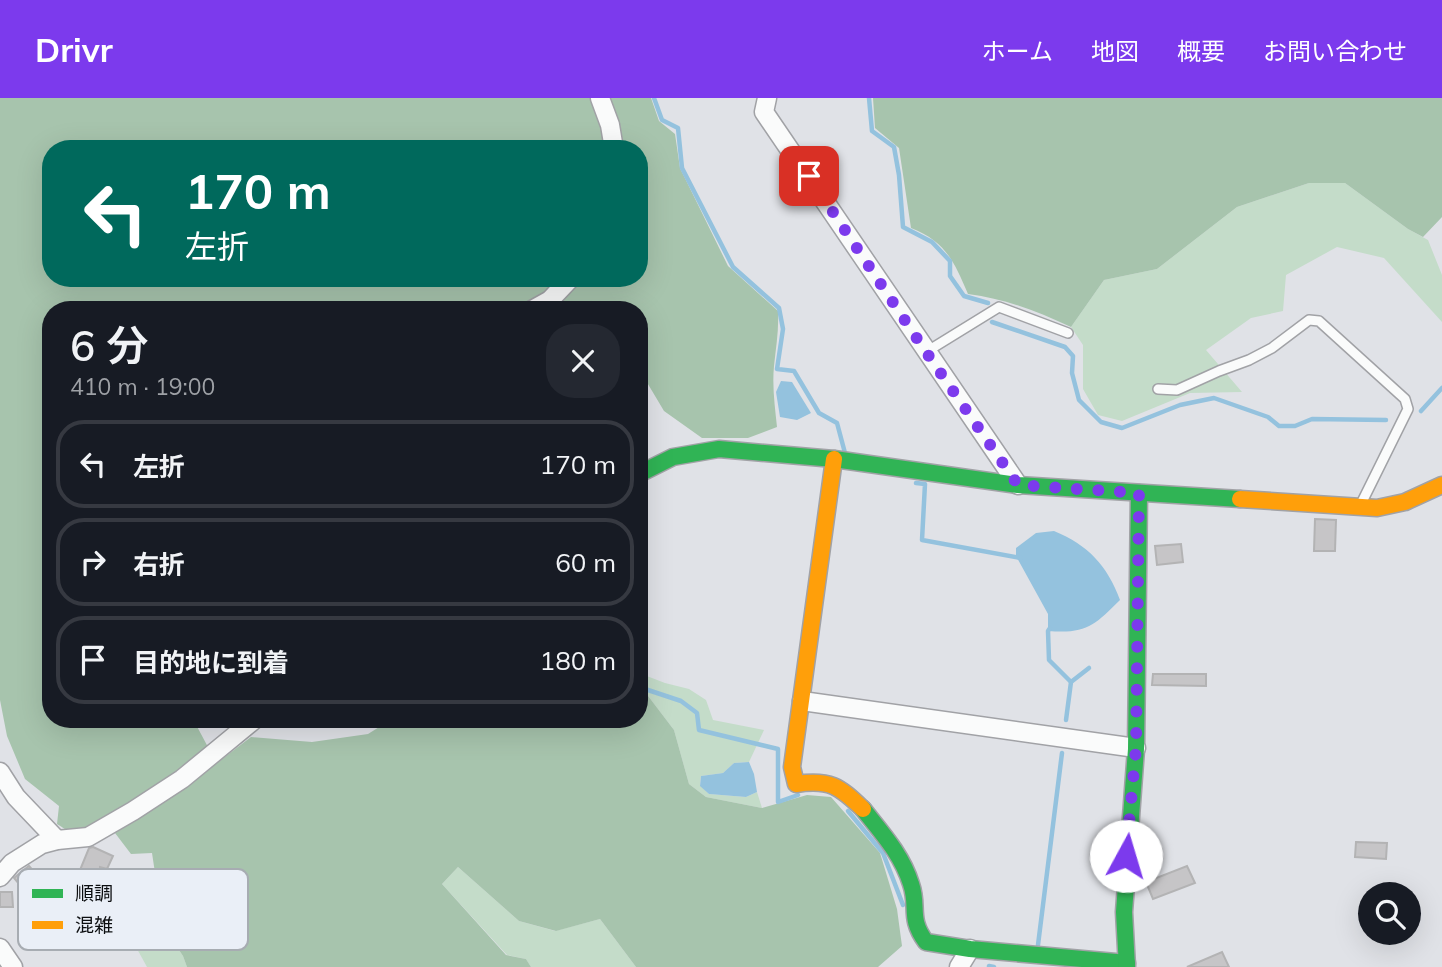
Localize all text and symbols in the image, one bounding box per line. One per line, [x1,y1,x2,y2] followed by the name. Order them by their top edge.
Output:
[35,29,113,70] text: Drivr
[982,36,1053,66] text: ホーム
[1091,36,1139,66] text: 地図
[1177,36,1225,66] text: 概要
[1263,36,1407,66] text: お問い合わせ
[779,146,839,206] pin
[790,157,828,195] icon: arrive
[185,160,331,221] text: 170 m
[70,168,161,259] icon: left
[185,226,249,266] text: 左折
[70,319,148,372] text: 6 分
[546,324,620,398] button: close
[70,372,215,401] text: 410 m · 19:00
[74,445,112,483] icon: left
[540,448,616,481] text: 170 m
[133,450,185,483] text: 左折
[74,543,112,581] icon: right
[555,546,616,579] text: 60 m
[133,548,185,581] text: 右折
[74,641,112,679] icon: arrive
[540,644,616,677] text: 180 m
[133,646,289,679] text: 目的地に到着
[1089,819,1163,893] position arrow
[18,869,248,950] legend
[75,881,113,905] text: 順調
[1358,882,1421,945] map controls
[1358,882,1421,945] button: search
[75,913,113,937] text: 混雑

